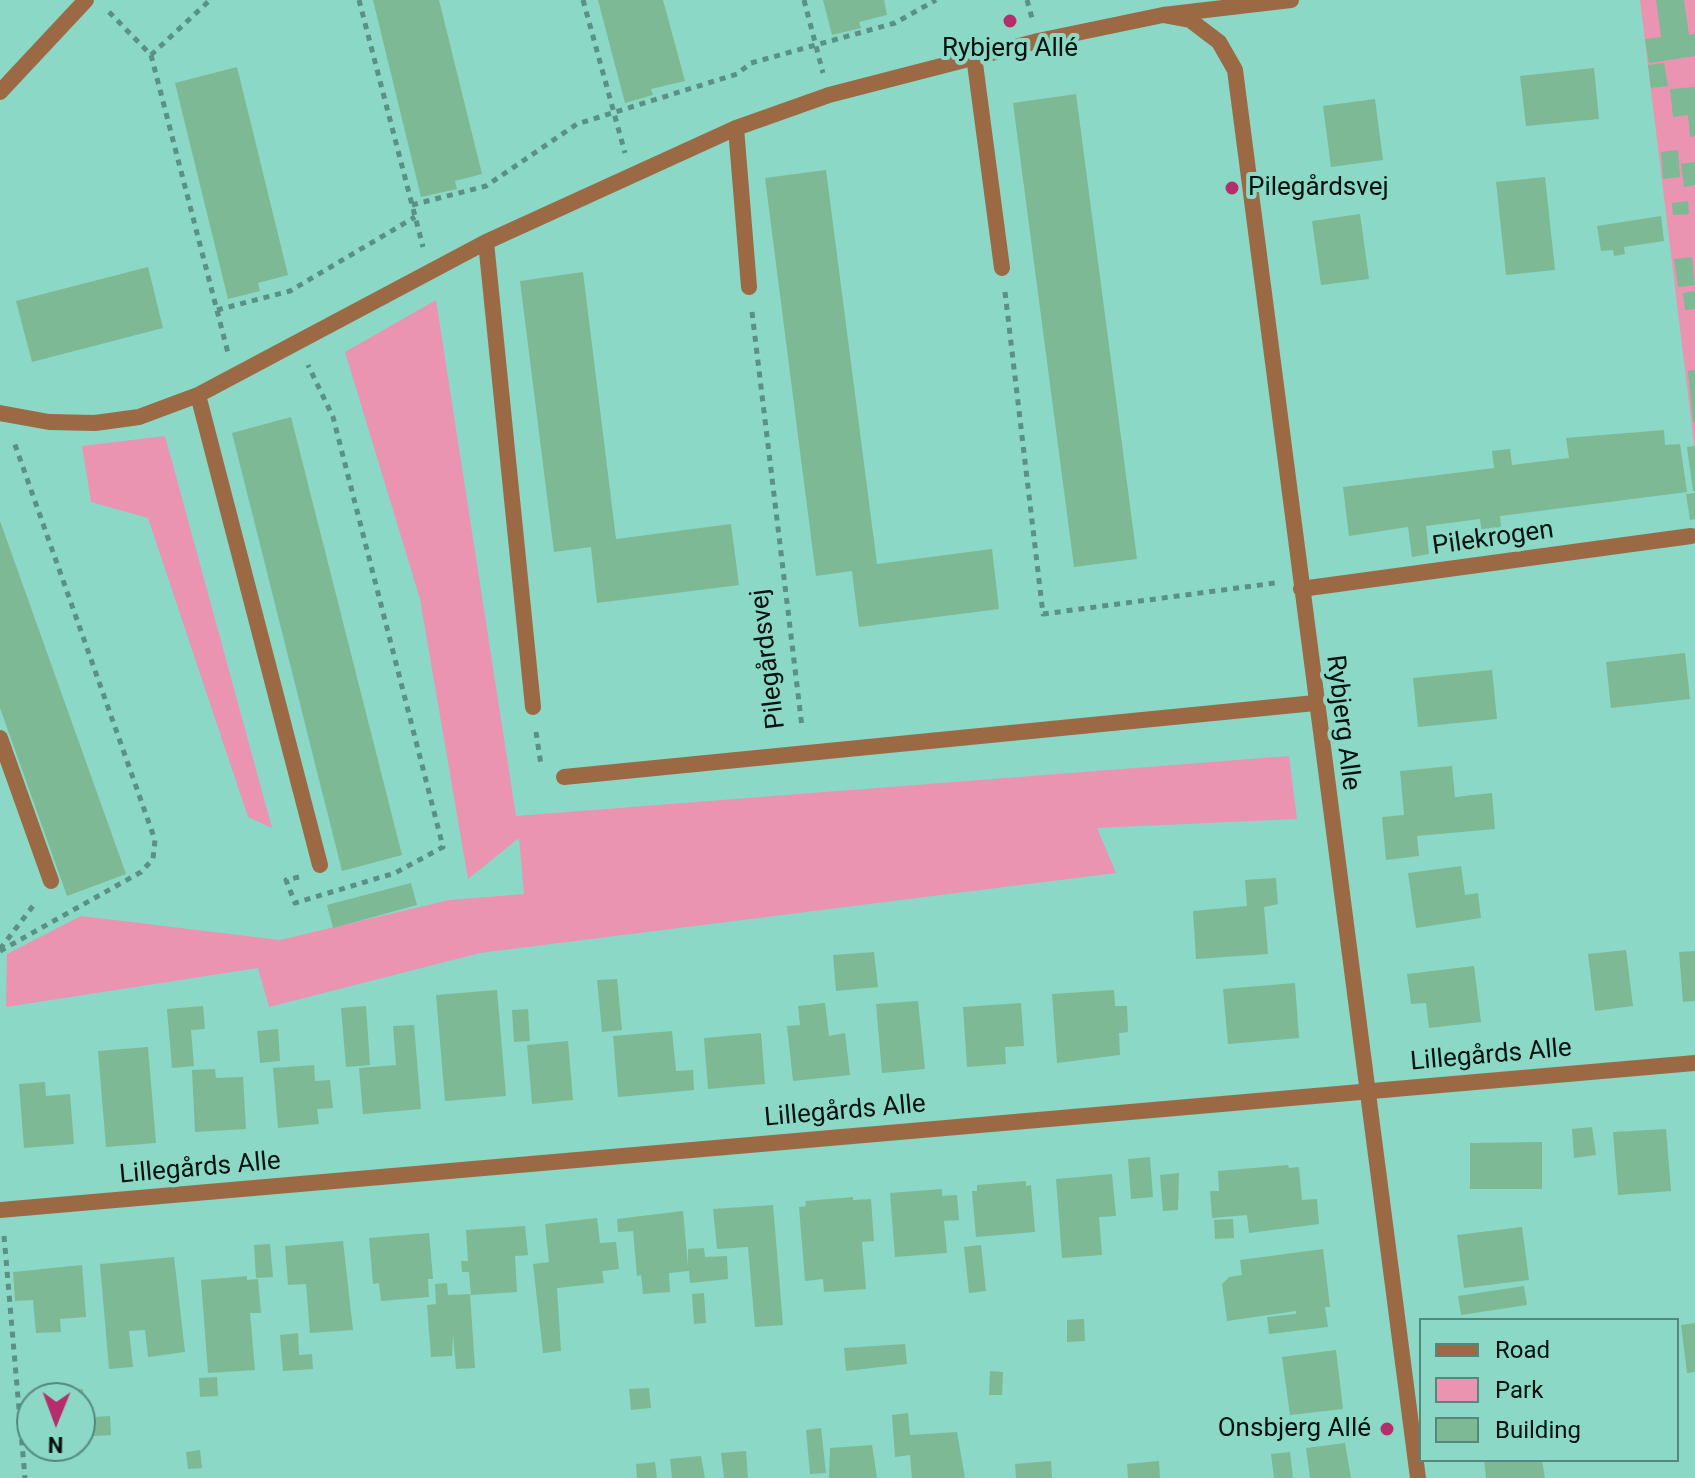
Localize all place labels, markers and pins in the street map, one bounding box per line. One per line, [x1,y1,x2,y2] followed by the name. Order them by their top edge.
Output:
[1001,12,1019,30] marker: Rybjerg Allé
[942,33,1078,65] place label: Rybjerg Allé
[1248,172,1389,204] place label: Pilegårdsvej
[1223,179,1241,197] marker: Pilegårdsvej
[1218,1413,1371,1445] place label: Onsbjerg Allé
[1378,1420,1396,1438] marker: Onsbjerg Allé

